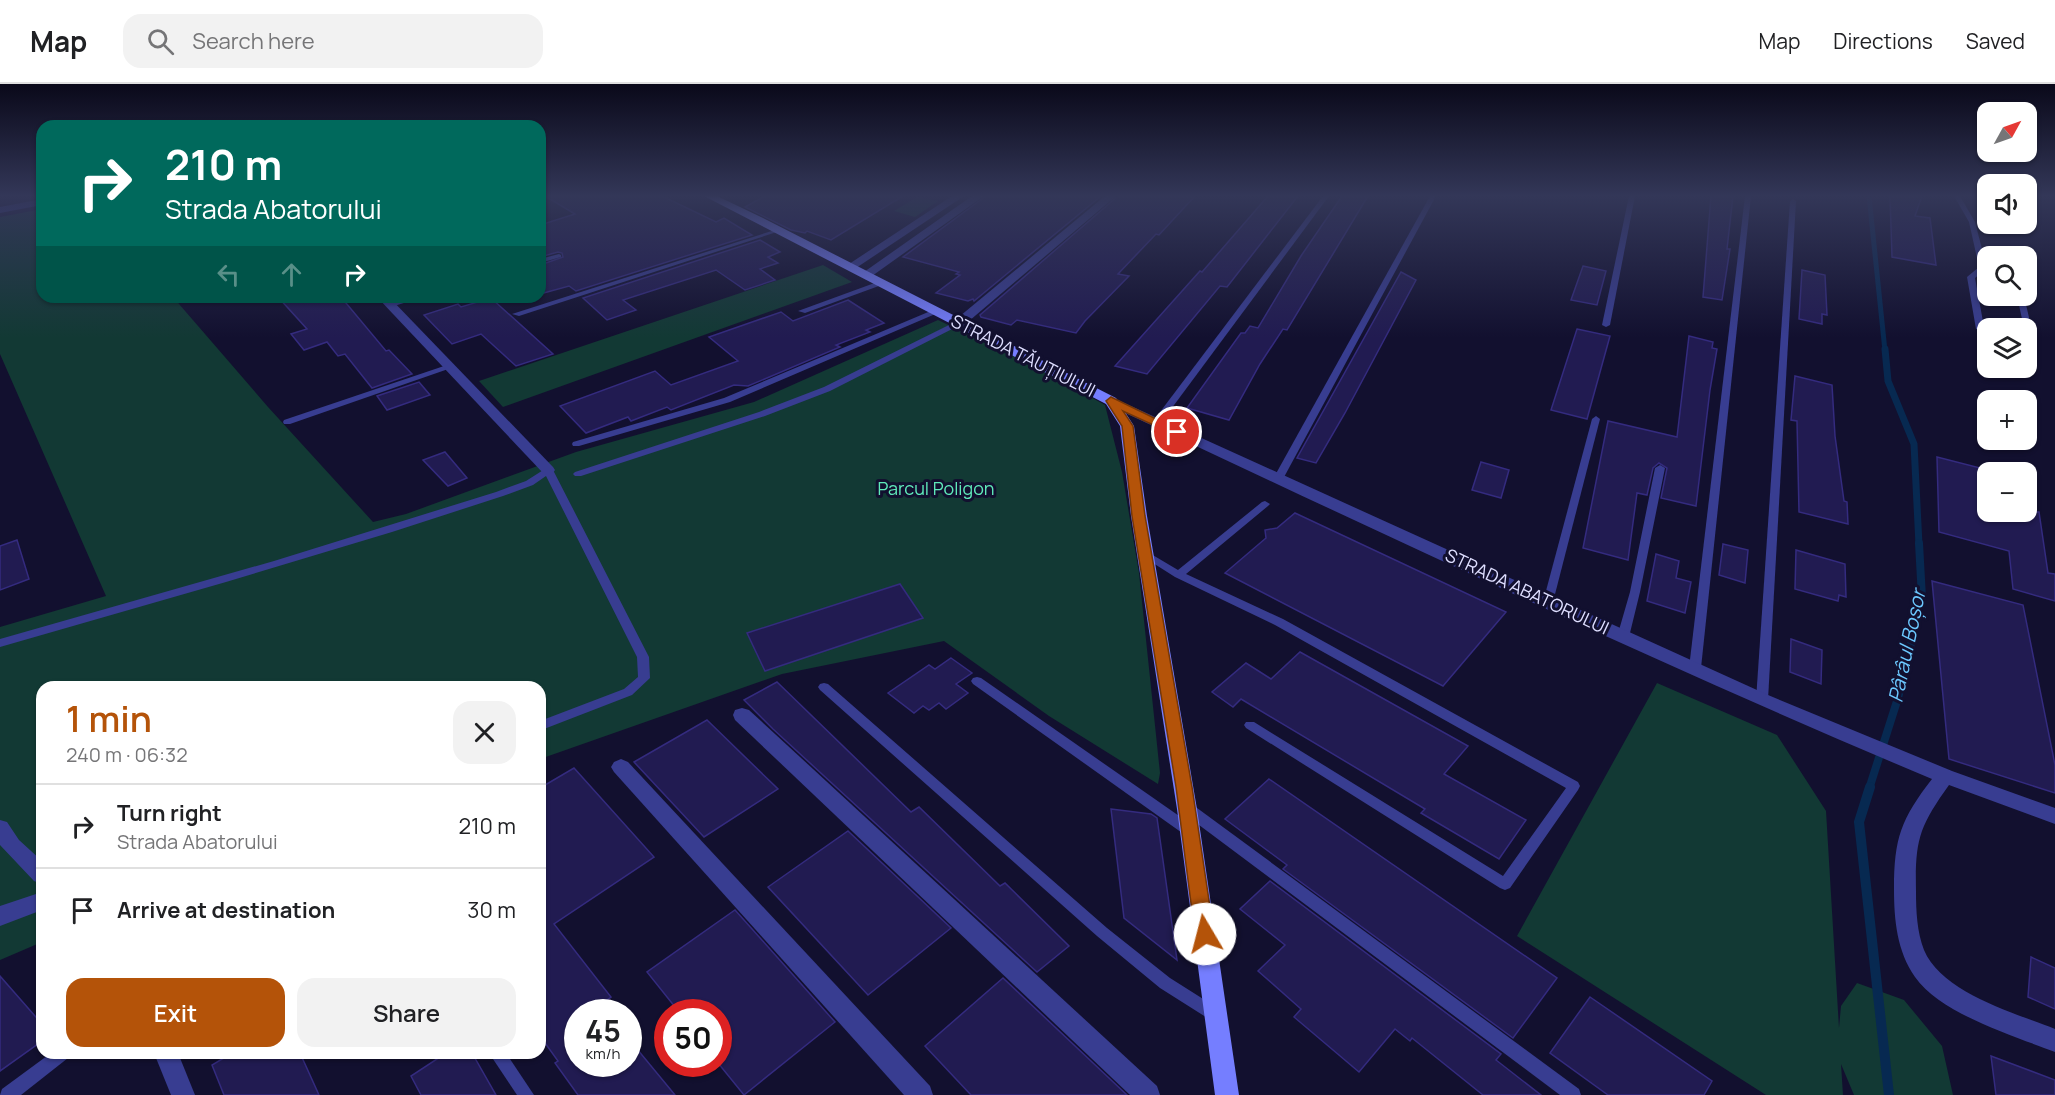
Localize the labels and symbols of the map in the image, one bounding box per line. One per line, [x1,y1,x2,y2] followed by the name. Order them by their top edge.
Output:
[1977,102,2037,162] north arrow
[947,308,1100,402] street label: STRADA TĂUȚIULUI
[1151,406,1202,457] pin
[877,476,995,500] park label: Parcul Poligon
[1442,543,1613,640] street label: STRADA ABATORULUI
[1881,584,1932,705] water label: Pârâul Boșor
[1173,902,1237,966] position arrow
[654,999,732,1077] speed limit sign: 50

